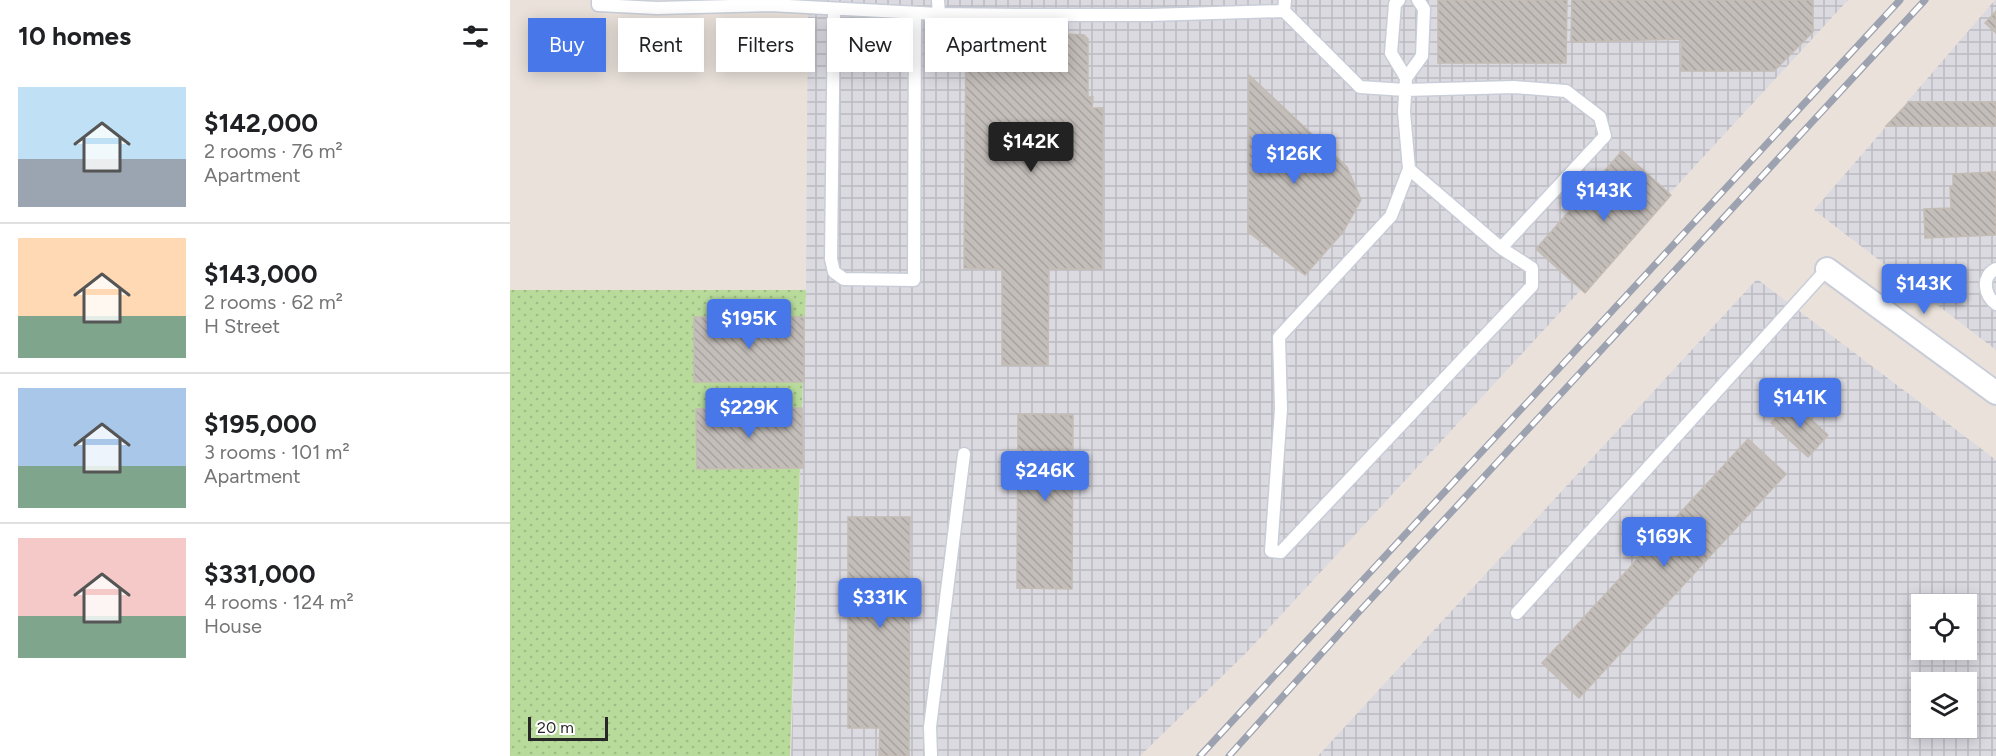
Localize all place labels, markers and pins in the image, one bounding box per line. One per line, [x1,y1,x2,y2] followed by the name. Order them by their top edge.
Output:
[989,122,1073,173] pin: $142K
[1252,134,1336,185] pin: $126K
[1562,171,1646,222] pin: $143K
[1882,264,1966,315] pin: $143K
[707,299,791,350] pin: $195K
[1758,378,1842,429] pin: $141K
[707,388,791,439] pin: $229K
[1003,451,1087,502] pin: $246K
[1622,517,1706,568] pin: $169K
[838,578,922,629] pin: $331K

